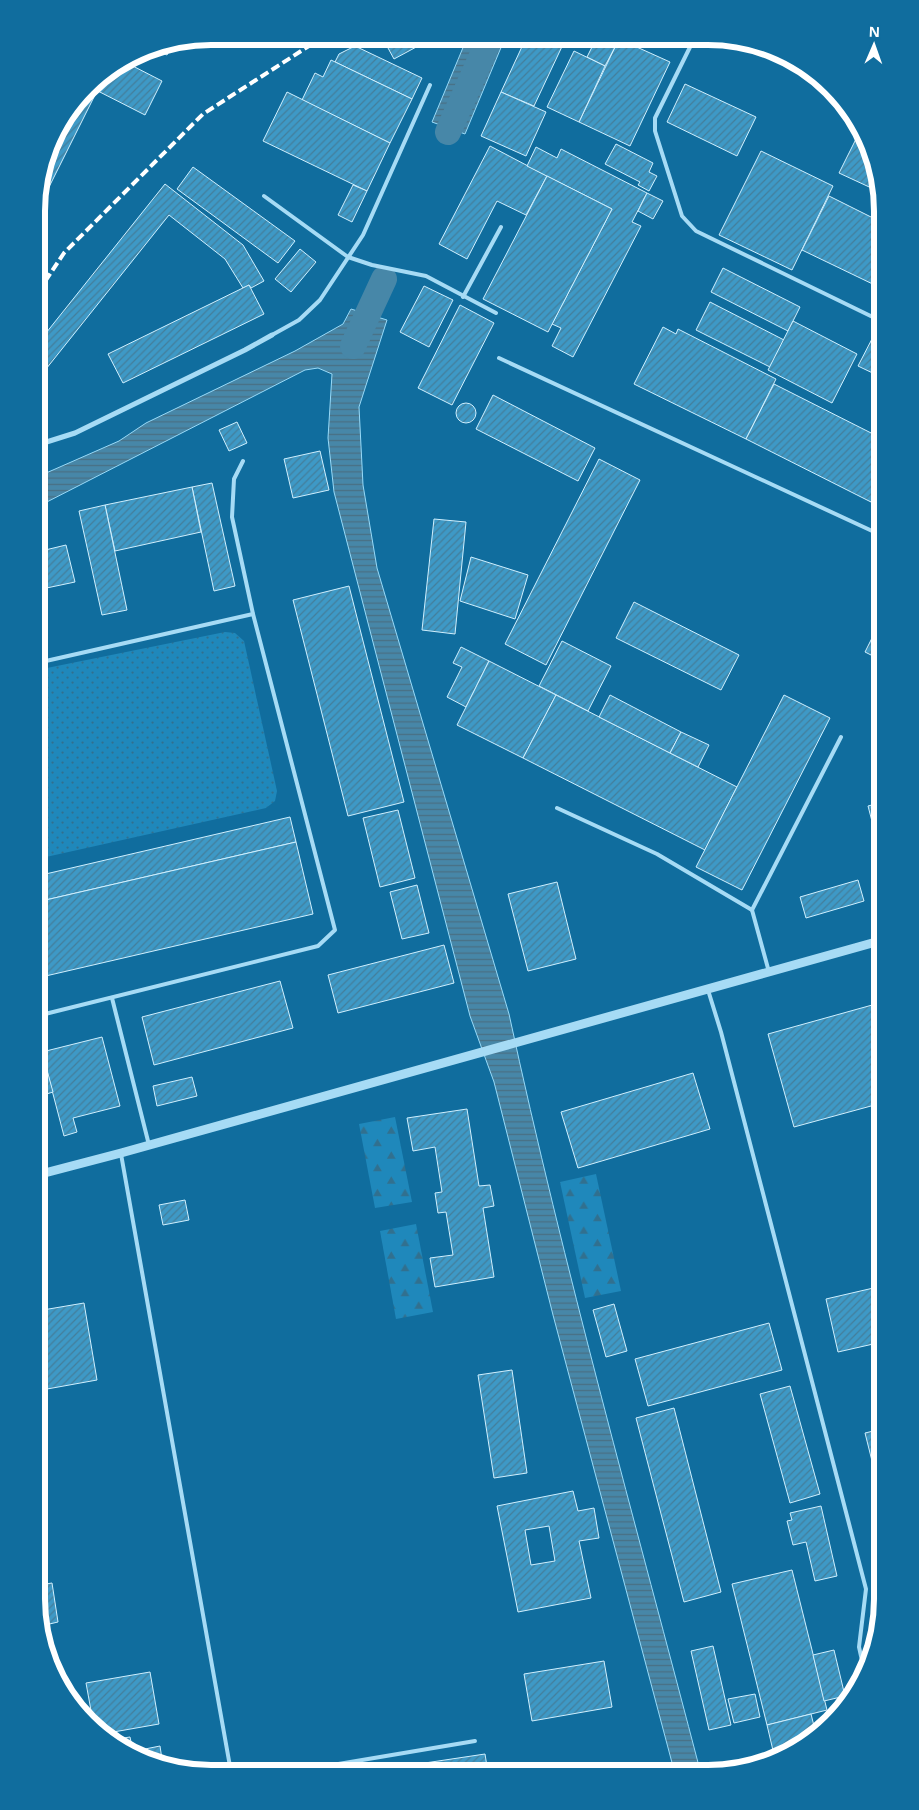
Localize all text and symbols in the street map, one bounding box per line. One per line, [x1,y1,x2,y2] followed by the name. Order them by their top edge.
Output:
[849,20,899,70] north arrow
[868,22,880,41] text: N

